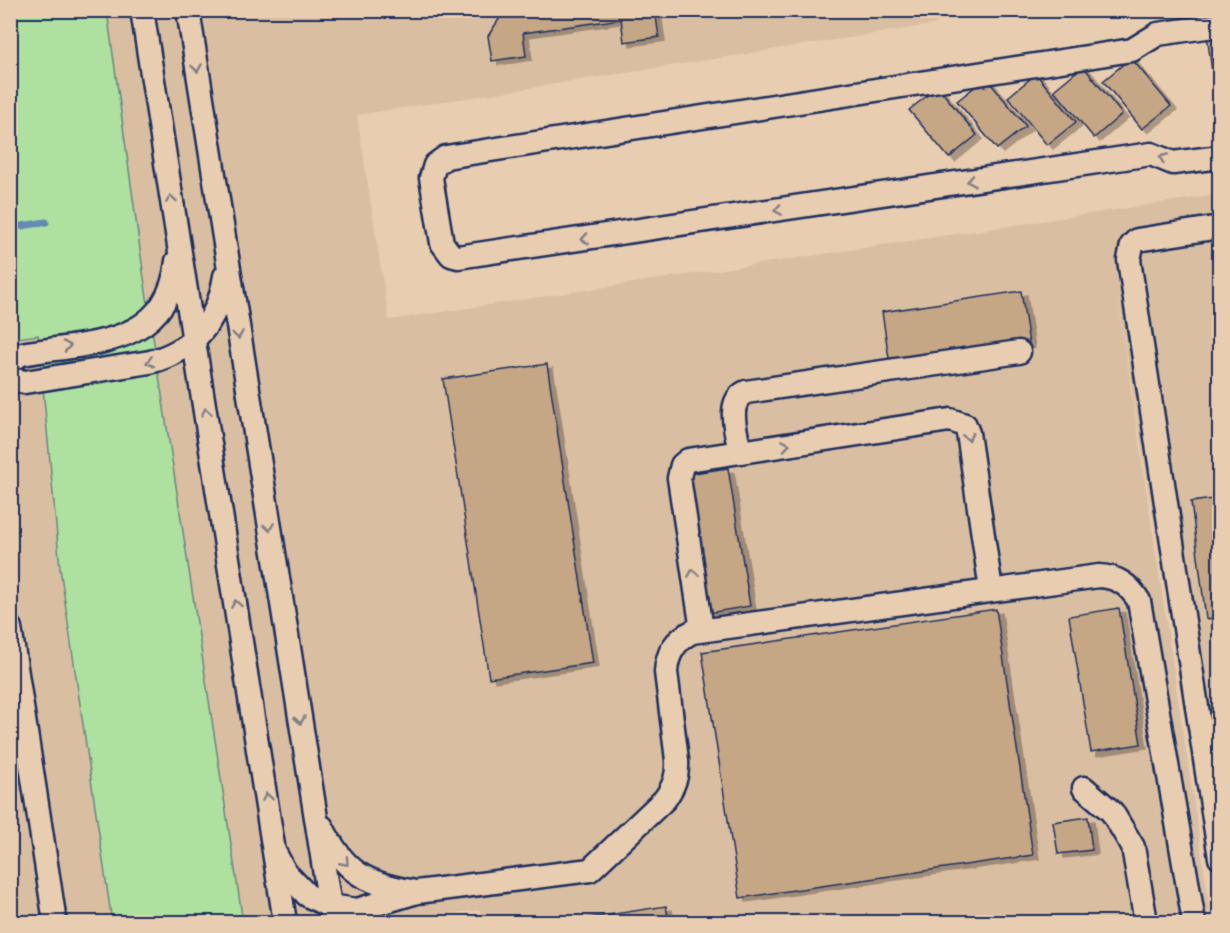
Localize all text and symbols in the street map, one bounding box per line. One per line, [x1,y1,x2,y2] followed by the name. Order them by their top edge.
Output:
[190,64,202,73] one-way arrow
[1158,153,1169,165] one-way arrow
[966,174,975,186] one-way arrow
[166,194,178,203] one-way arrow
[773,203,783,216] one-way arrow
[580,233,590,245] one-way arrow
[232,330,244,339] one-way arrow
[61,340,71,353] one-way arrow
[145,354,155,367] one-way arrow
[200,407,212,417] one-way arrow
[961,432,974,442] one-way arrow
[781,440,790,452] one-way arrow
[262,522,275,532] one-way arrow
[688,568,700,577] one-way arrow
[230,600,243,610] one-way arrow
[293,715,305,725] one-way arrow
[261,792,273,802] one-way arrow
[338,855,349,865] one-way arrow

